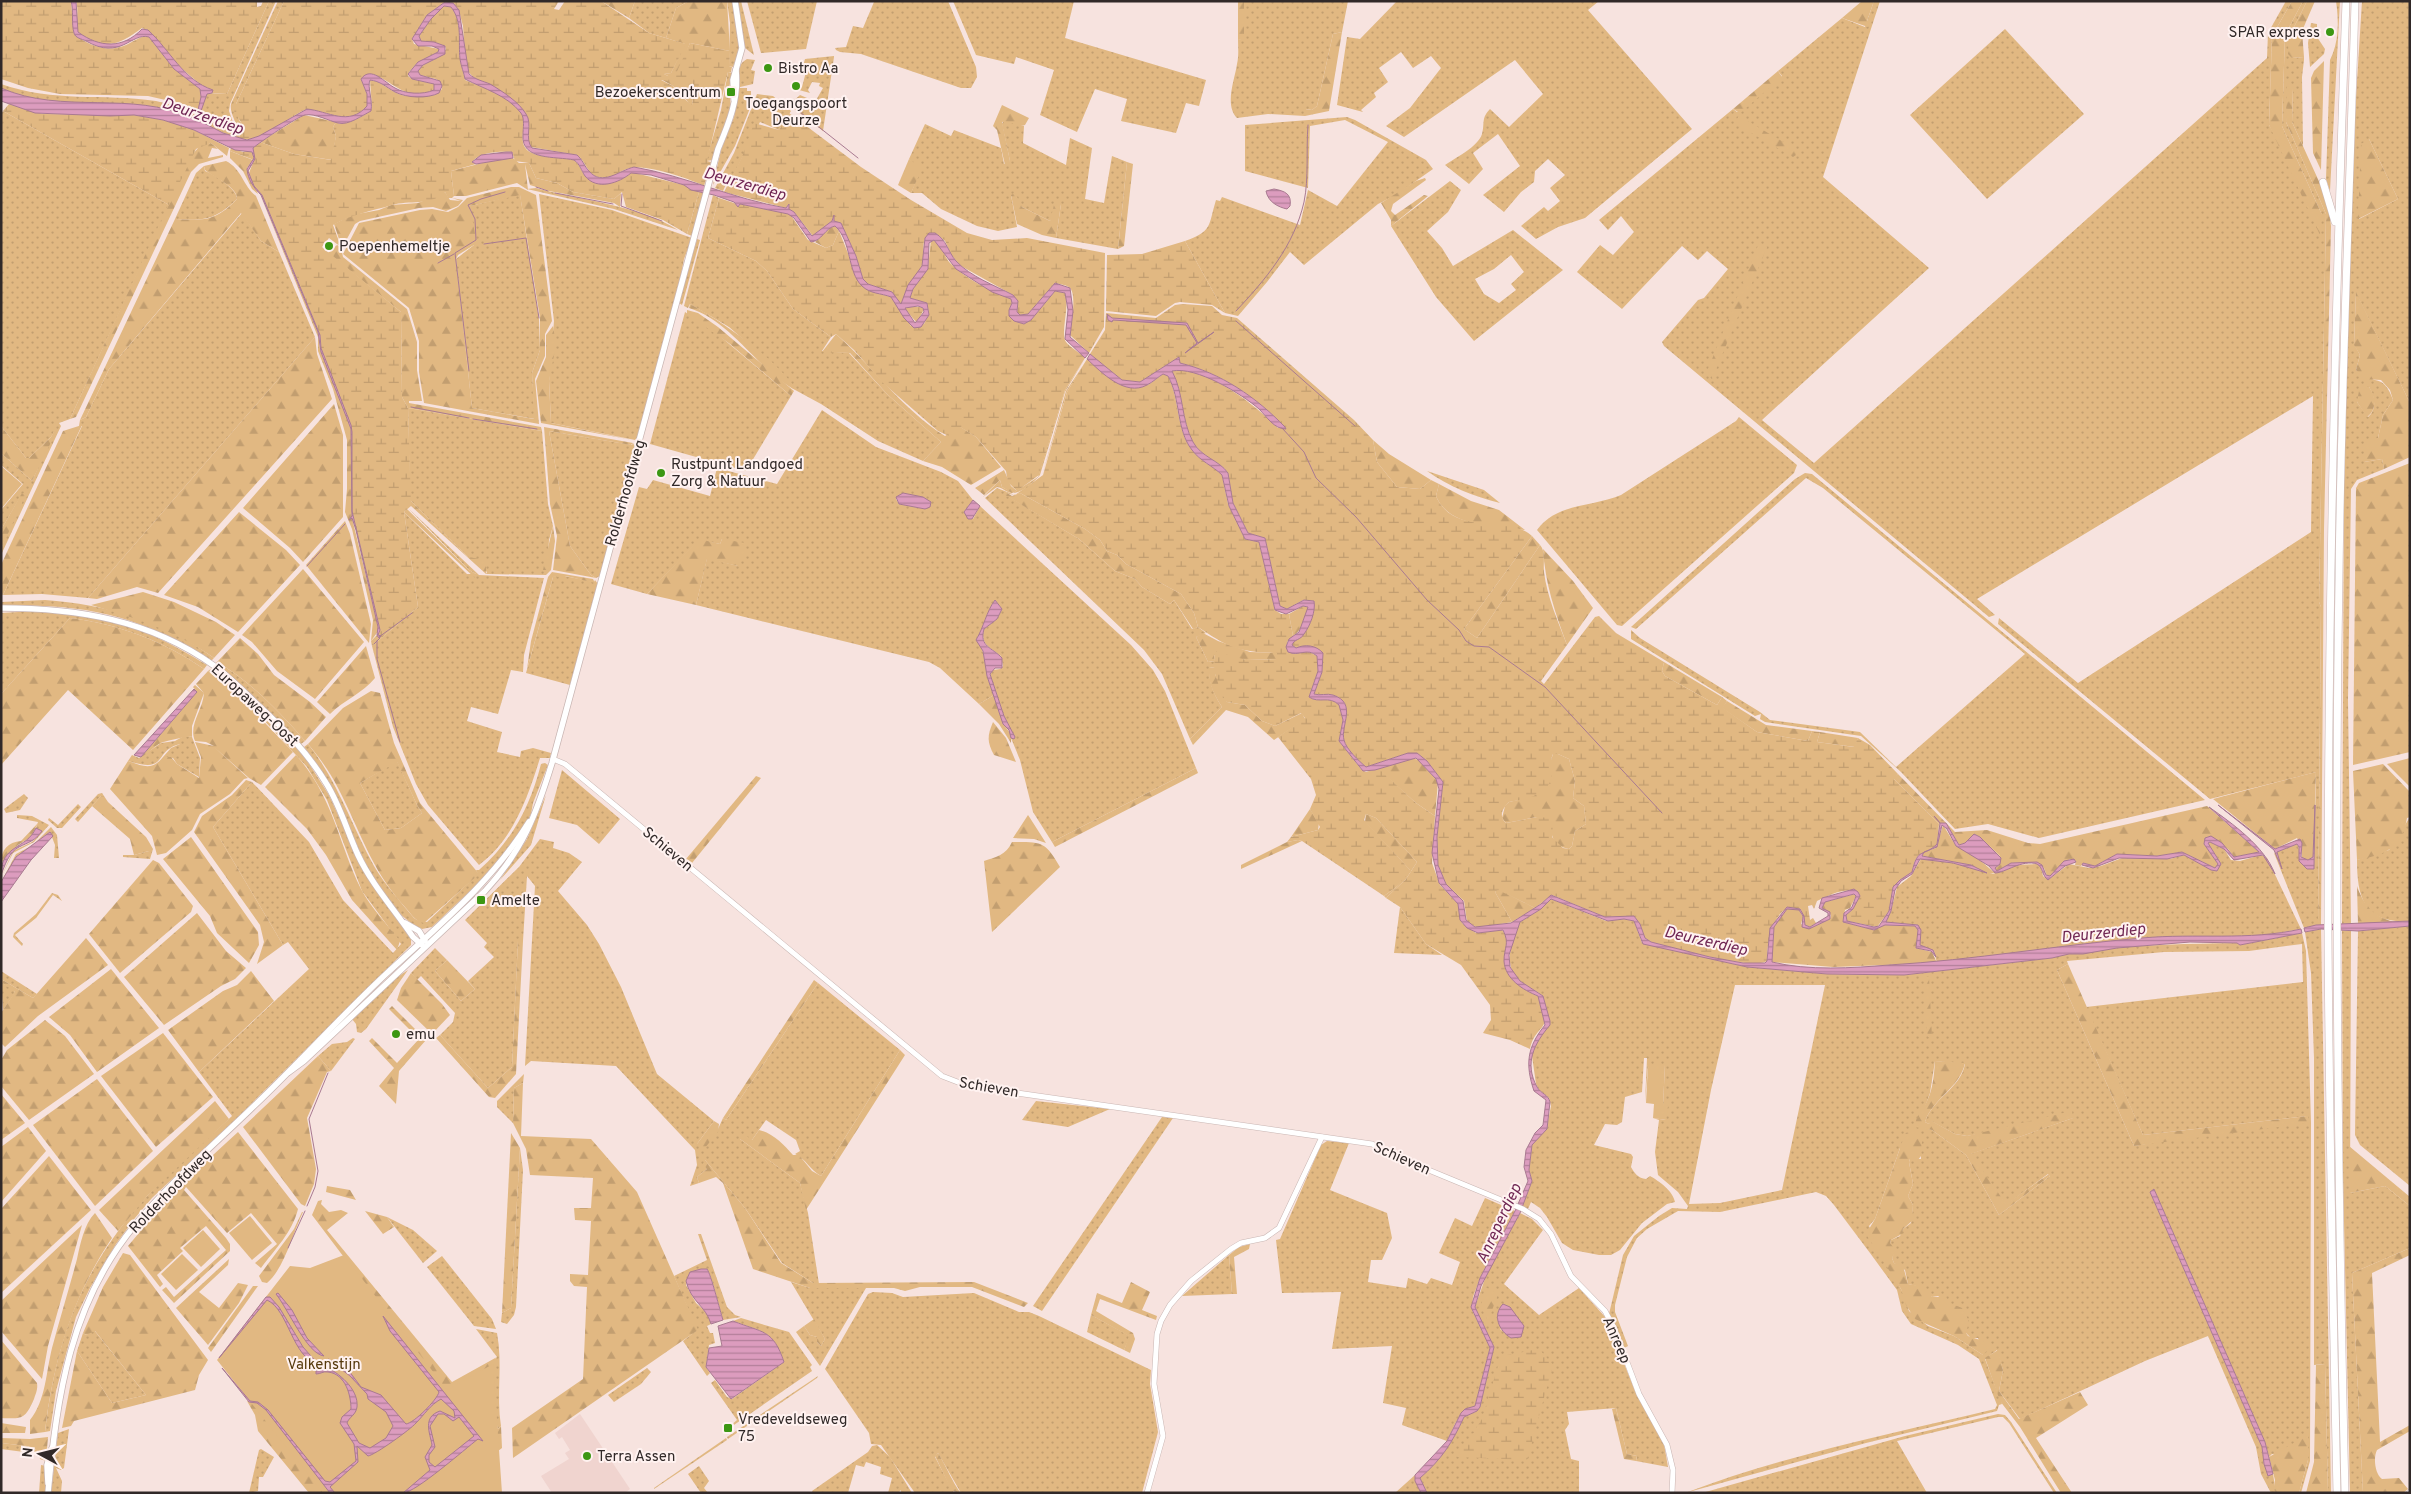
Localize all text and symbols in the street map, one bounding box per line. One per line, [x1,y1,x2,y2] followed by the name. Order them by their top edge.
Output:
[2228,24,2320,43] place label: SPAR express
[2324,26,2336,38] marker: SPAR express
[778,60,838,79] place label: Bistro Aa
[762,62,774,74] marker: Bistro Aa
[790,80,802,92] marker: Toegangspoort Deurze
[595,84,721,103] place label: Bezoekerscentrum
[725,86,737,98] marker: Bezoekerscentrum
[159,94,246,140] water label: Deurzerdiep
[745,95,847,131] place label: Toegangspoort Deurze
[701,164,788,206] water label: Deurzerdiep
[339,238,450,257] place label: Poepenhemeltje
[323,240,335,252] marker: Poepenhemeltje
[602,438,651,549] street label: Rolderhoofdweg
[671,456,803,492] place label: Rustpunt Landgoed Zorg & Natuur
[655,467,667,479] marker: Rustpunt Landgoed Zorg & Natuur
[206,661,302,751] street label: Europaweg-Oost
[638,823,696,877] street label: Schieven
[491,892,540,911] place label: Amelte
[475,894,487,906] marker: Amelte
[2060,920,2147,948] water label: Deurzerdiep
[1662,923,1749,961] water label: Deurzerdiep
[406,1026,435,1045] place label: emu
[390,1028,402,1040] marker: emu
[957,1074,1020,1103] street label: Schieven
[1370,1138,1433,1180] street label: Schieven
[126,1146,216,1238] street label: Rolderhoofdweg
[1473,1181,1527,1267] water label: Anreperdiep
[1597,1314,1634,1367] street label: Anreep
[287,1356,361,1375] park label: Valkenstijn
[738,1411,847,1447] place label: Vredeveldseweg 75
[722,1422,734,1434] marker: Vredeveldseweg 75
[15,1429,65,1479] north arrow
[20,1447,38,1459] text: N
[597,1448,675,1467] place label: Terra Assen
[581,1450,593,1462] marker: Terra Assen

